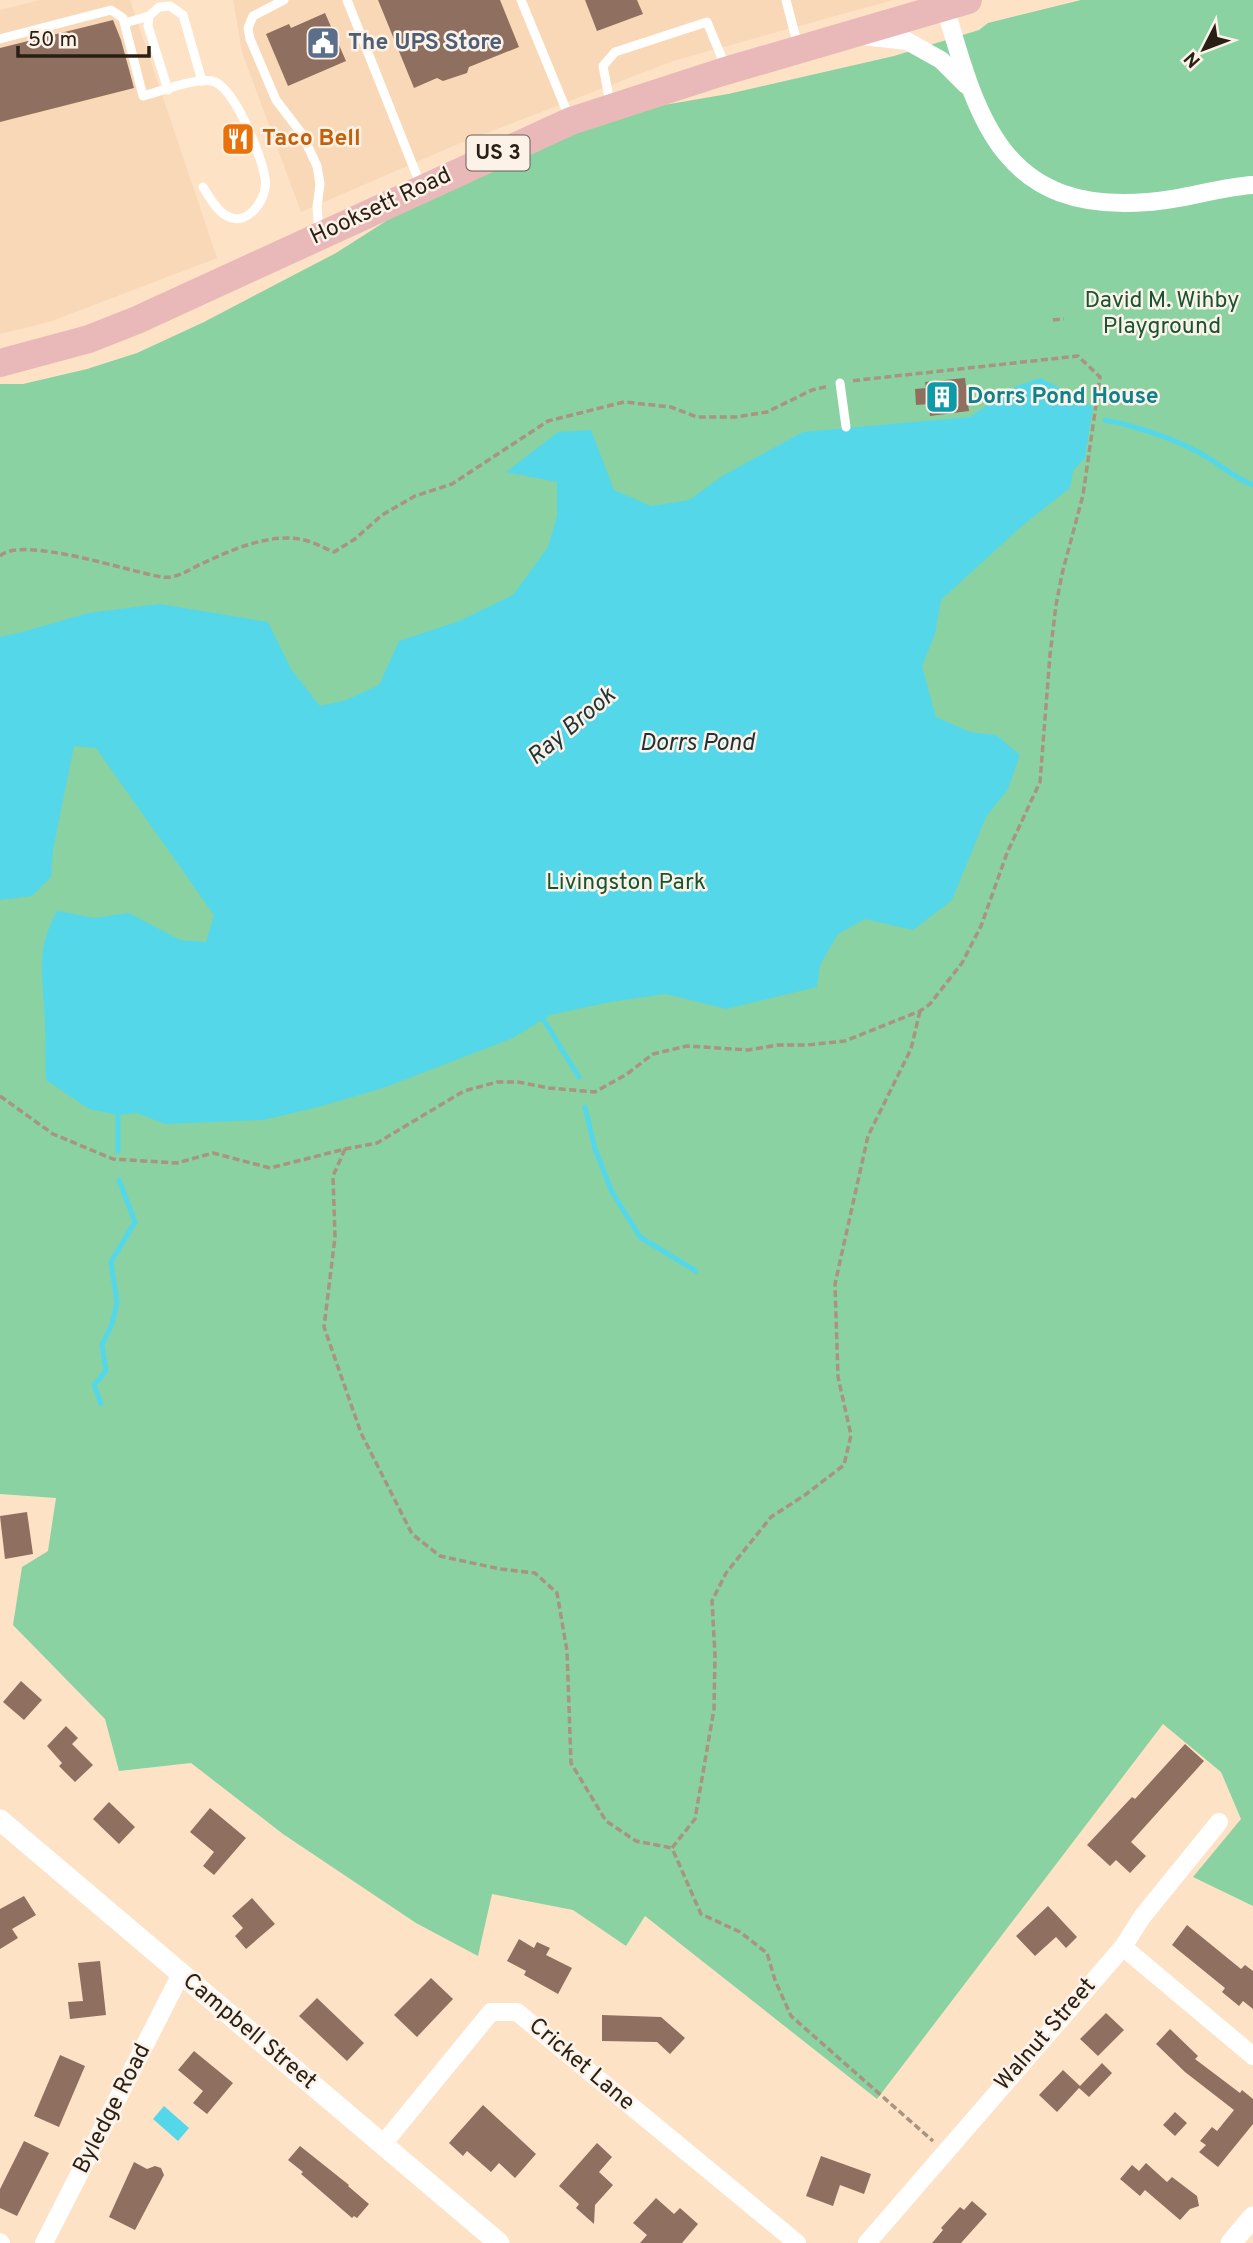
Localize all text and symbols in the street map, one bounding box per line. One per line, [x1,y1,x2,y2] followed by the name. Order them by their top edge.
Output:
[18,14,149,58] scale bar
[1169,14,1239,84] north arrow
[304,24,342,62] public building icon: The UPS Store
[28,27,77,54] text: 50 m
[348,29,502,58] place label: The UPS Store
[1179,46,1206,72] text: N
[219,120,257,158] restaurant icon: Taco Bell
[262,125,361,154] place label: Taco Bell
[466,136,530,170] road number: US 3
[306,162,456,252] street label: Hooksett Road
[1085,287,1239,342] park label: David M. Wihby Playground
[923,378,961,416] building icon: Dorrs Pond House
[967,383,1159,412] place label: Dorrs Pond House
[522,681,623,773] water label: Ray Brook
[640,729,756,759] water label: Dorrs Pond
[546,869,706,898] park label: Livingston Park
[176,1967,322,2097] street label: Campbell Street
[989,1973,1103,2097] street label: Walnut Street
[522,2012,640,2118] street label: Cricket Lane
[68,2039,158,2179] street label: Byledge Road

